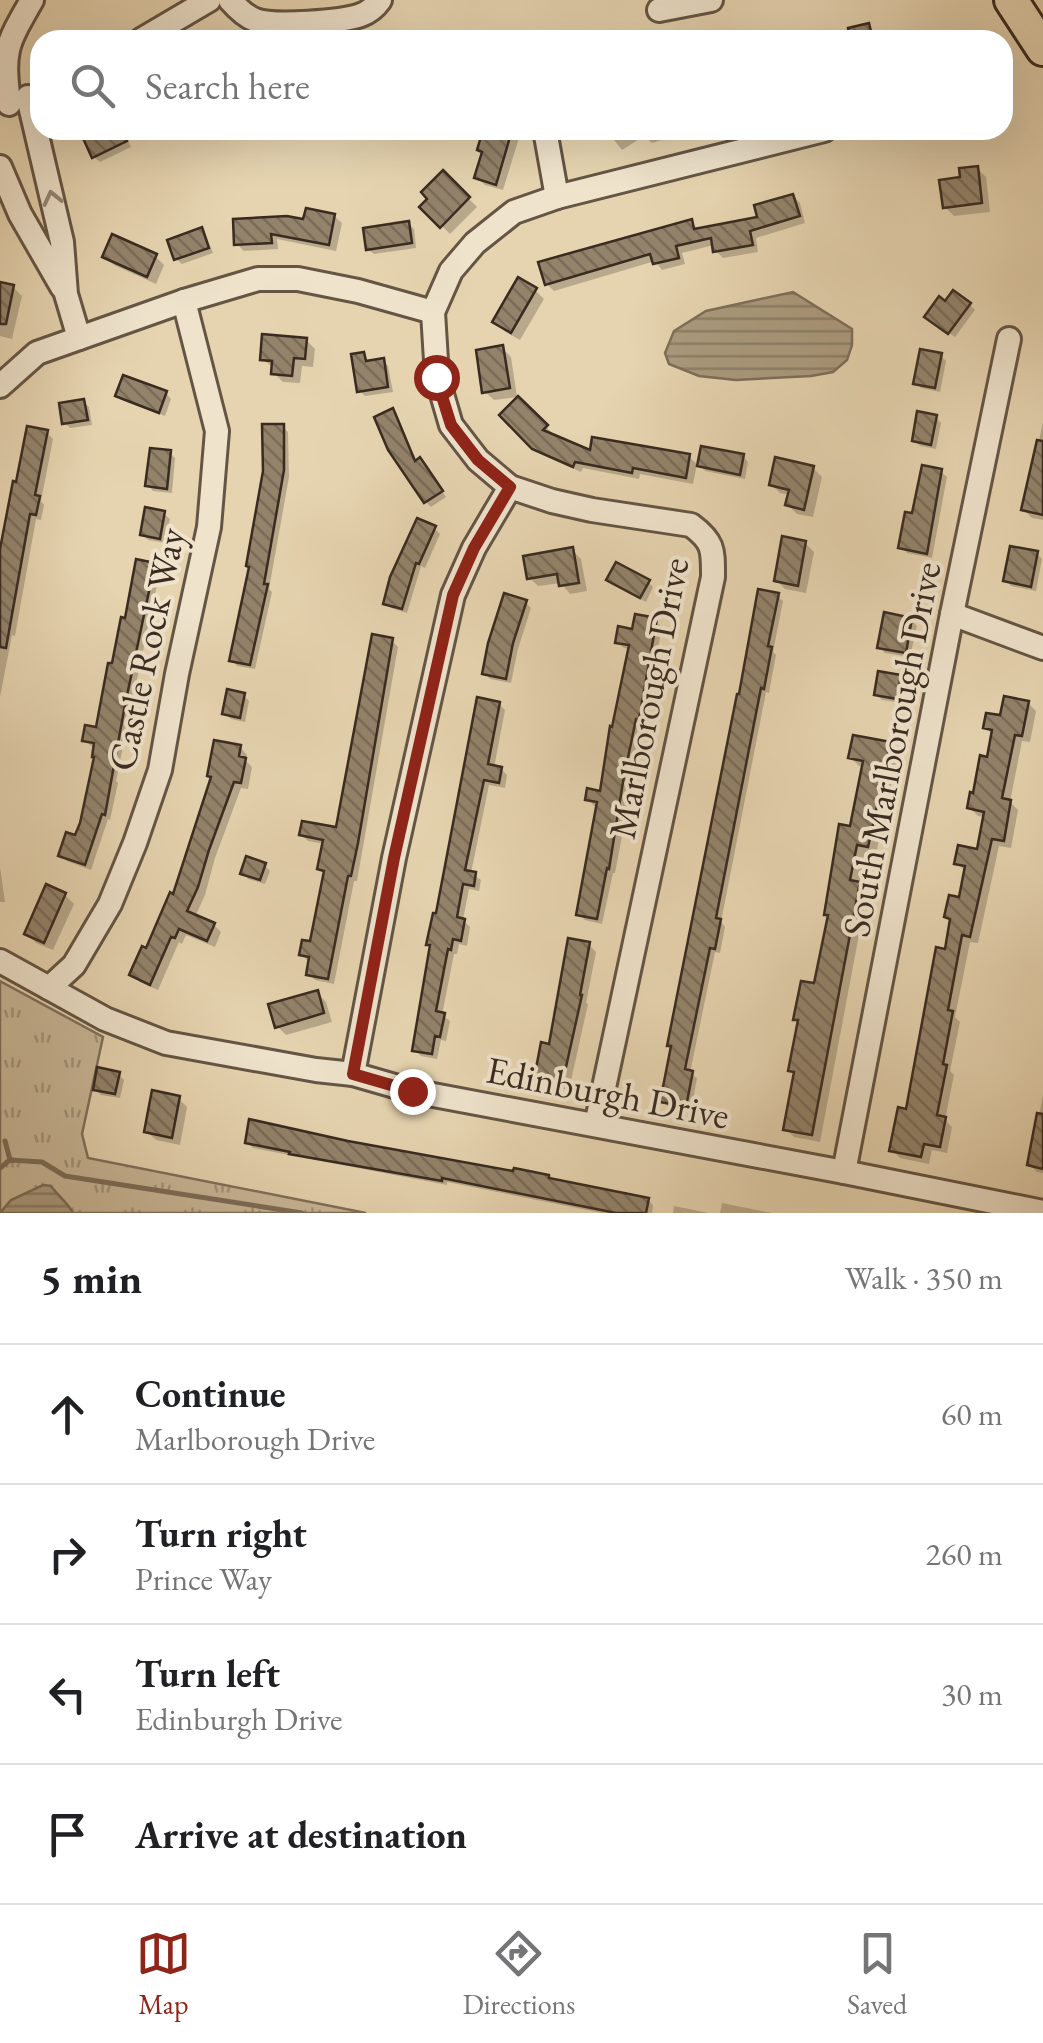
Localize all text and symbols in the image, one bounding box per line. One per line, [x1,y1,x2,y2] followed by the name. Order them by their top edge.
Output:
[30,30,1013,140] search box
[65,58,120,113] icon: search
[145,61,310,110] text: Search here
[43,190,64,207] one-way arrow
[414,355,460,401] route start
[96,523,196,775] street label: Castle Rock Way
[597,553,699,843] street label: Marlborough Drive
[831,557,951,941] street label: South Marlborough Drive
[482,1044,734,1140] street label: Edinburgh Drive
[390,1069,436,1115] route end
[40,1251,142,1306] text: 5 min
[845,1257,1003,1299] text: Walk · 350 m
[135,1369,286,1418] text: Continue
[40,1387,95,1442] icon: ahead
[941,1393,1003,1435] text: 60 m
[135,1418,375,1460] text: Marlborough Drive
[135,1509,307,1558] text: Turn right
[40,1527,95,1582] icon: right
[926,1533,1003,1575] text: 260 m
[135,1558,272,1600] text: Prince Way
[135,1649,280,1698] text: Turn left
[40,1667,95,1722] icon: left
[941,1673,1003,1715] text: 30 m
[135,1698,342,1740] text: Edinburgh Drive
[40,1807,95,1862] icon: arrive
[135,1810,467,1859] text: Arrive at destination
[136,1926,191,2022] tab: Map
[463,1926,575,2022] tab: Directions
[847,1926,907,2022] tab: Saved

